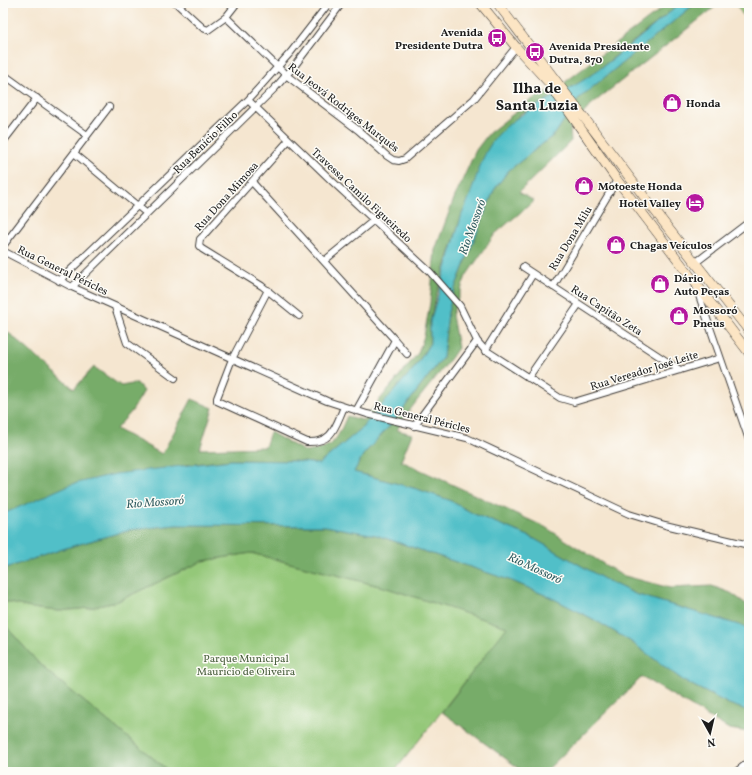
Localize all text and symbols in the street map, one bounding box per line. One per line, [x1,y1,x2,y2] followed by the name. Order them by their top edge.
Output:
[395,26,483,54] place label: Avenida Presidente Dutra
[486,27,508,49] bus stop icon: Avenida Presidente Dutra
[549,40,650,68] place label: Avenida Presidente Dutra, 870
[524,41,546,63] bus stop icon: Avenida Presidente Dutra, 870
[284,60,402,156] street label: Rua Jeová Rodriges Marquês
[496,79,578,117] district label: Ilha de Santa Luzia
[661,92,683,114] shop icon: Honda
[686,97,721,112] place label: Honda
[170,108,242,178] street label: Rua Benício Filho
[308,146,415,247] street label: Travessa Camilo Figueiredo
[192,159,263,235] street label: Rua Dona Mimosa
[573,175,595,197] shop icon: Motoeste Honda
[598,180,682,195] place label: Motoeste Honda
[684,192,706,214] hotel icon: Hotel Valley
[456,197,491,257] water label: Rio Mossoró
[619,197,682,212] place label: Hotel Valley
[546,204,596,274] street label: Rua Dona Milu
[605,234,627,256] shop icon: Chagas Veículos
[630,239,712,254] place label: Chagas Veículos
[14,243,110,300] street label: Rua General Péricles
[674,272,729,300] place label: Dário Auto Peças
[649,273,671,295] shop icon: Dário Auto Peças
[567,282,645,340] street label: Rua Capitão Zeta
[693,304,738,332] place label: Mossoró Pneus
[668,305,690,327] shop icon: Mossoró Pneus
[589,348,700,395] street label: Rua Vereador José Leite
[372,399,472,438] street label: Rua General Péricles
[126,493,185,513] water label: Rio Mossoró
[505,549,565,589] water label: Rio Mossoró
[197,652,296,680] park label: Parque Municipal Maurício de Oliveira
[690,713,730,753] north arrow
[706,733,716,749] text: N

